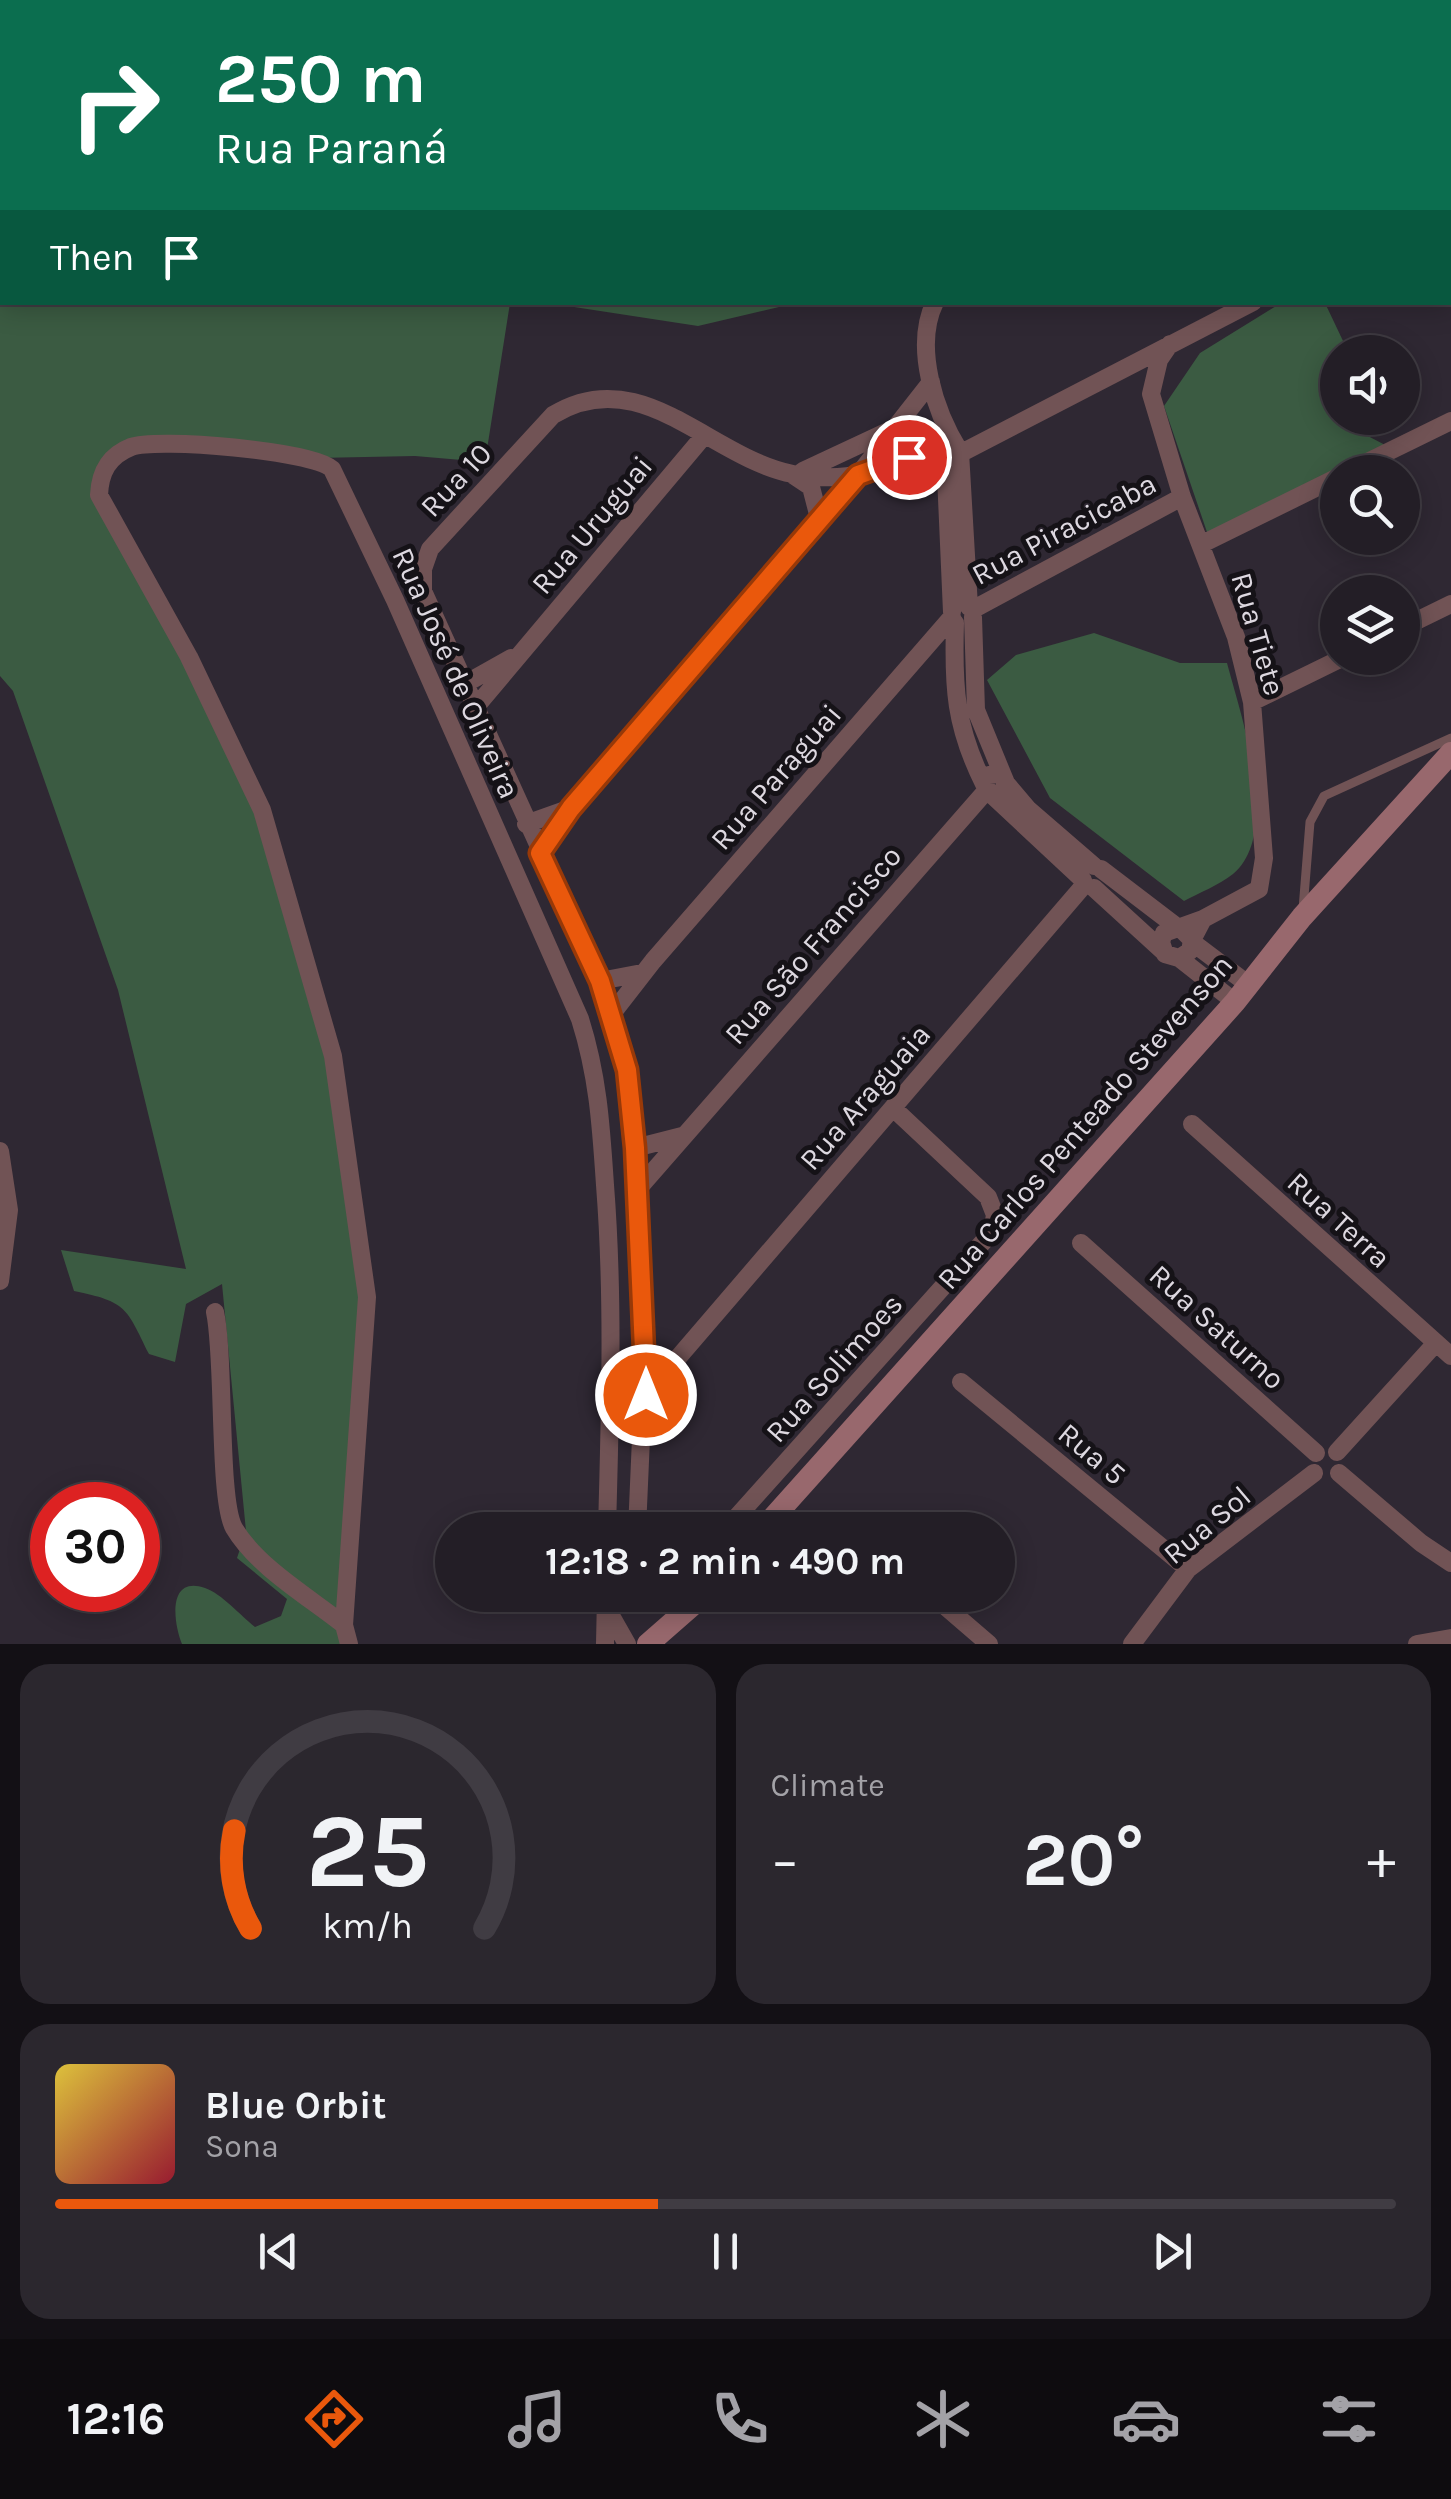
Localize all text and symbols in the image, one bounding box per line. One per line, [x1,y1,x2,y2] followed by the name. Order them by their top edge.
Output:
[215,38,427,120] text: 250 m
[50,40,180,170] icon: right
[215,122,448,174] text: Rua Paraná
[154,230,209,285] icon: arrive
[50,235,134,280] text: Then
[1320,335,1420,675] map controls
[1320,335,1420,435] button: sound
[867,415,952,500] pin
[882,430,937,485] icon: arrive
[413,436,499,524] street label: Rua 10
[524,449,660,601] street label: Rua Uruguai
[1320,455,1420,555] button: search
[966,465,1162,593] street label: Rua Piracicaba
[384,542,528,804] street label: Rua José de Oliveira
[1223,568,1293,700] street label: Rua Tiete
[1320,575,1420,675] button: layers
[703,697,849,857] street label: Rua Paraguai
[717,838,909,1052] street label: Rua São Francisco
[930,947,1240,1297] street label: Rua Carlos Penteado Stevenson
[792,1017,938,1177] street label: Rua Araguaia
[1280,1164,1398,1276] street label: Rua Terra
[1142,1257,1292,1397] street label: Rua Saturno
[758,1286,910,1450] street label: Rua Solimoes
[594,1343,698,1447] position arrow
[1051,1415,1133,1493] street label: Rua 5
[1156,1478,1258,1572] street label: Rua Sol
[30,1482,160,1612] speed limit sign: 30
[545,1539,905,1584] text: 12:18 · 2 min · 490 m
[771,1767,885,1804] text: Climate
[306,1791,429,1912] text: 25
[1022,1816,1144,1904] text: 20°
[771,1828,799,1892] text: −
[1367,1828,1396,1892] text: +
[322,1905,413,1947] text: km/h
[205,2083,386,2128] text: Blue Orbit
[205,2128,279,2165] text: Sona
[251,2224,306,2279] icon: previous
[698,2224,753,2279] icon: pause
[1145,2224,1200,2279] icon: next
[299,2384,369,2454] icon: directions
[502,2384,572,2454] icon: music
[705,2384,775,2454] icon: phone
[908,2384,978,2454] icon: climate
[1111,2384,1181,2454] icon: car
[1314,2384,1384,2454] icon: filters
[67,2393,165,2445] text: 12:16

